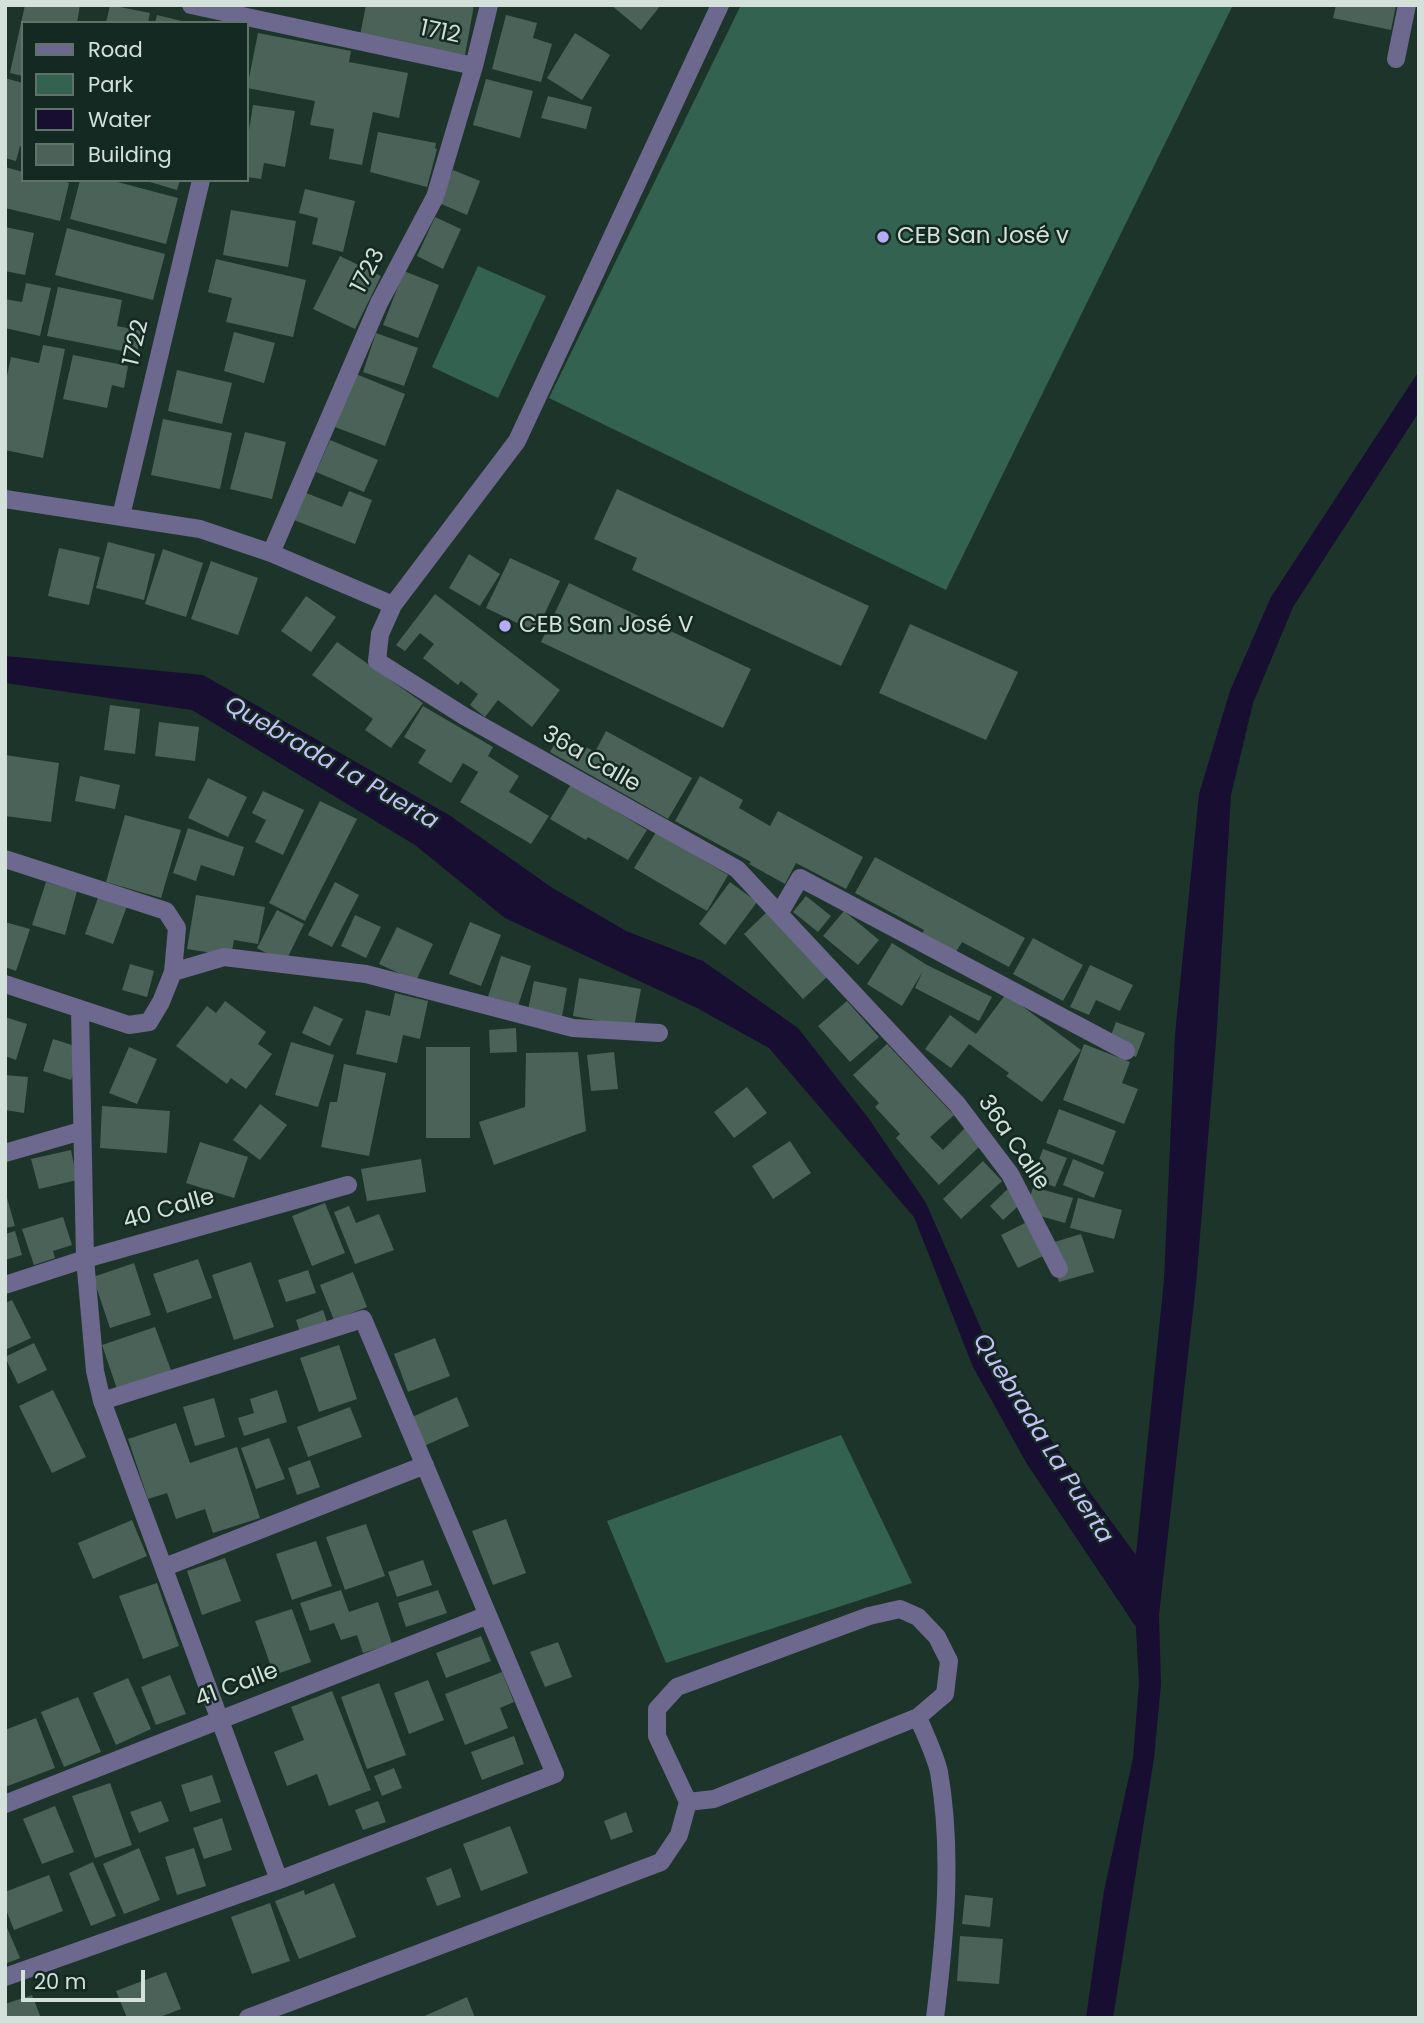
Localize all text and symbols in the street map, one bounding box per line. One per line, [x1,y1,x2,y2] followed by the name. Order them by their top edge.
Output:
[417,15,463,51] street label: 1712
[21,21,248,182] legend
[88,35,143,64] text: Road
[88,70,133,99] text: Park
[88,105,151,134] text: Water
[88,140,172,169] text: Building
[897,223,1069,251] place label: CEB San José v
[875,229,891,245] marker: CEB San José v
[346,244,392,298] street label: 1723
[118,317,156,369] street label: 1722
[519,612,694,640] place label: CEB San José V
[497,618,513,634] marker: CEB San José V
[219,691,443,837] water label: Quebrada La Puerta
[537,721,645,799] street label: 36a Calle
[971,1090,1055,1196] street label: 36a Calle
[120,1184,218,1236] street label: 40 Calle
[966,1329,1118,1549] water label: Quebrada La Puerta
[192,1658,282,1714] street label: 41 Calle
[24,1956,149,2000] scale bar
[34,1967,87,1996] text: 20 m

